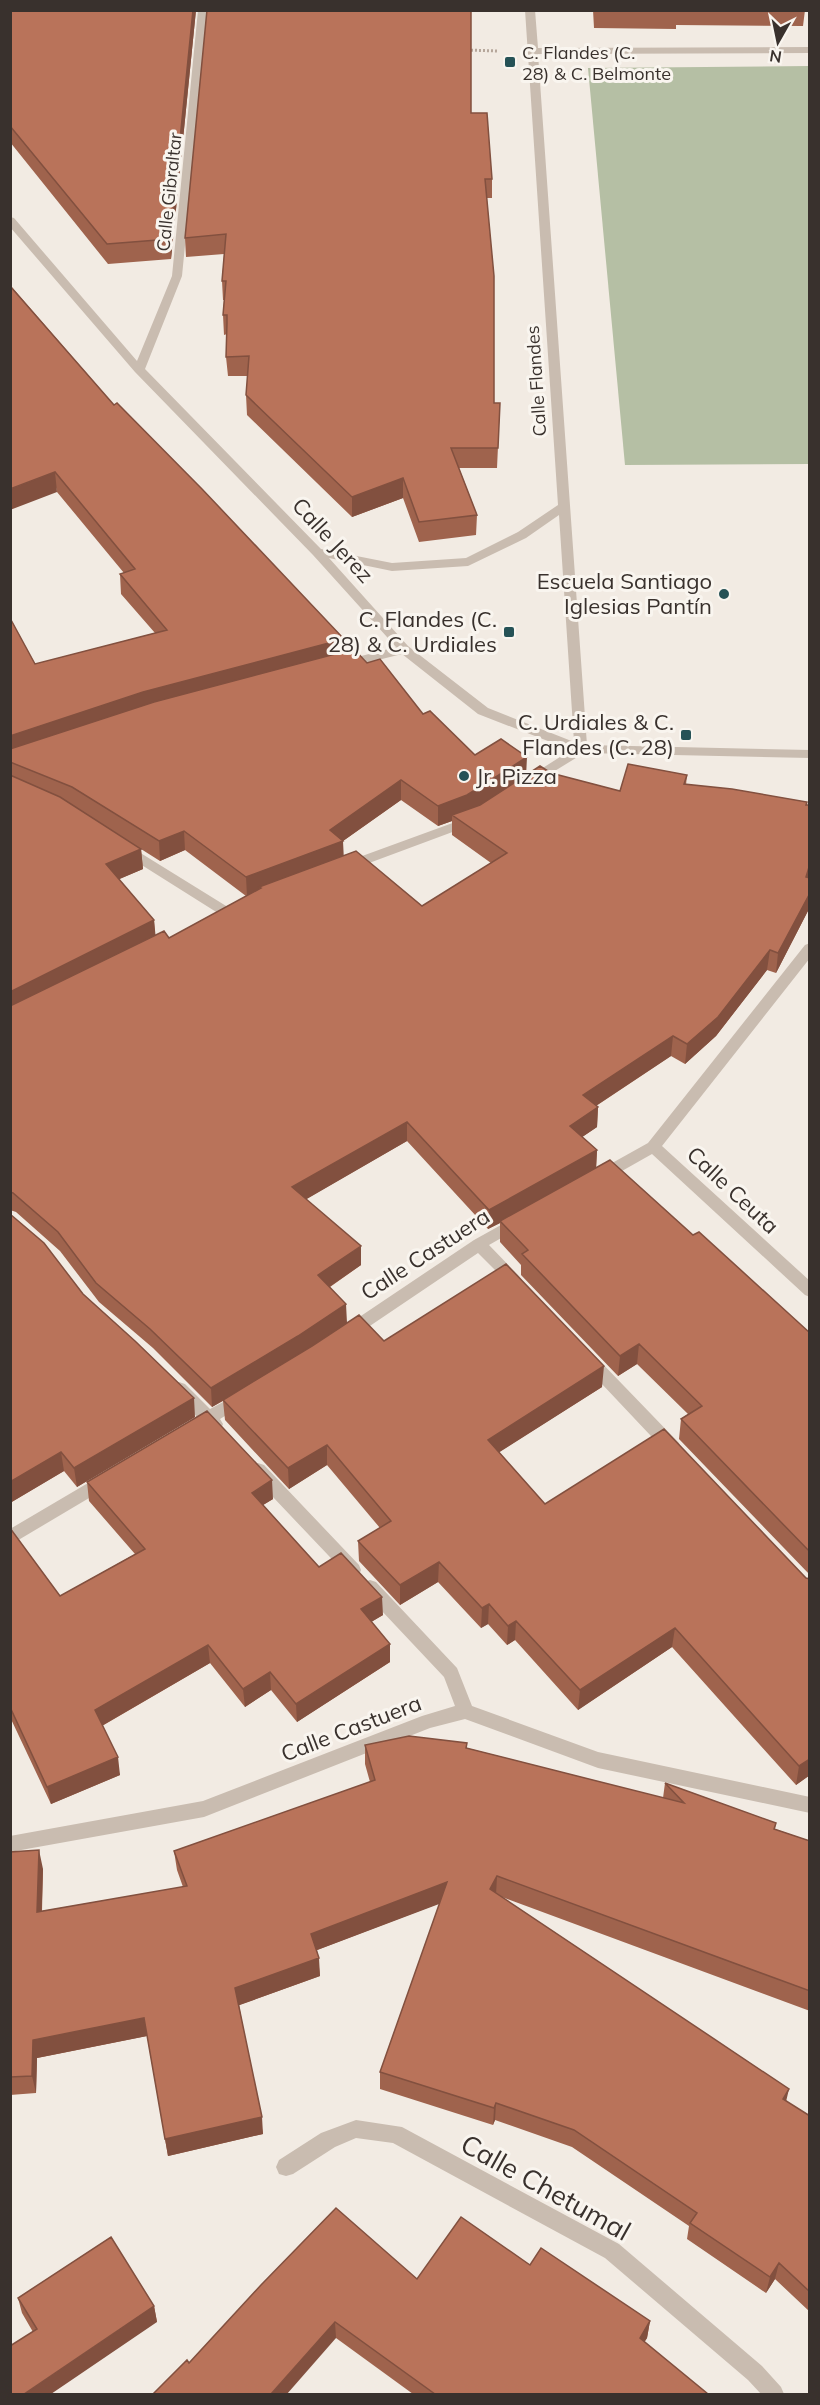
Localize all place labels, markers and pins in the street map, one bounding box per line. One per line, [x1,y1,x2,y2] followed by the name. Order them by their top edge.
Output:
[522,41,671,85] place label: C. Flandes (C. 28) & C. Belmonte
[503,55,517,69] marker: C. Flandes (C. 28) & C. Belmonte
[537,567,712,620] place label: Escuela Santiago Iglesias Pantín
[717,587,731,601] marker: Escuela Santiago Iglesias Pantín
[328,605,497,658] place label: C. Flandes (C. 28) & C. Urdiales
[502,625,516,639] marker: C. Flandes (C. 28) & C. Urdiales
[518,708,674,761] place label: C. Urdiales & C. Flandes (C. 28)
[679,728,693,742] marker: C. Urdiales & C. Flandes (C. 28)
[476,762,557,790] place label: Jr. Pizza
[457,769,471,783] marker: Jr. Pizza

